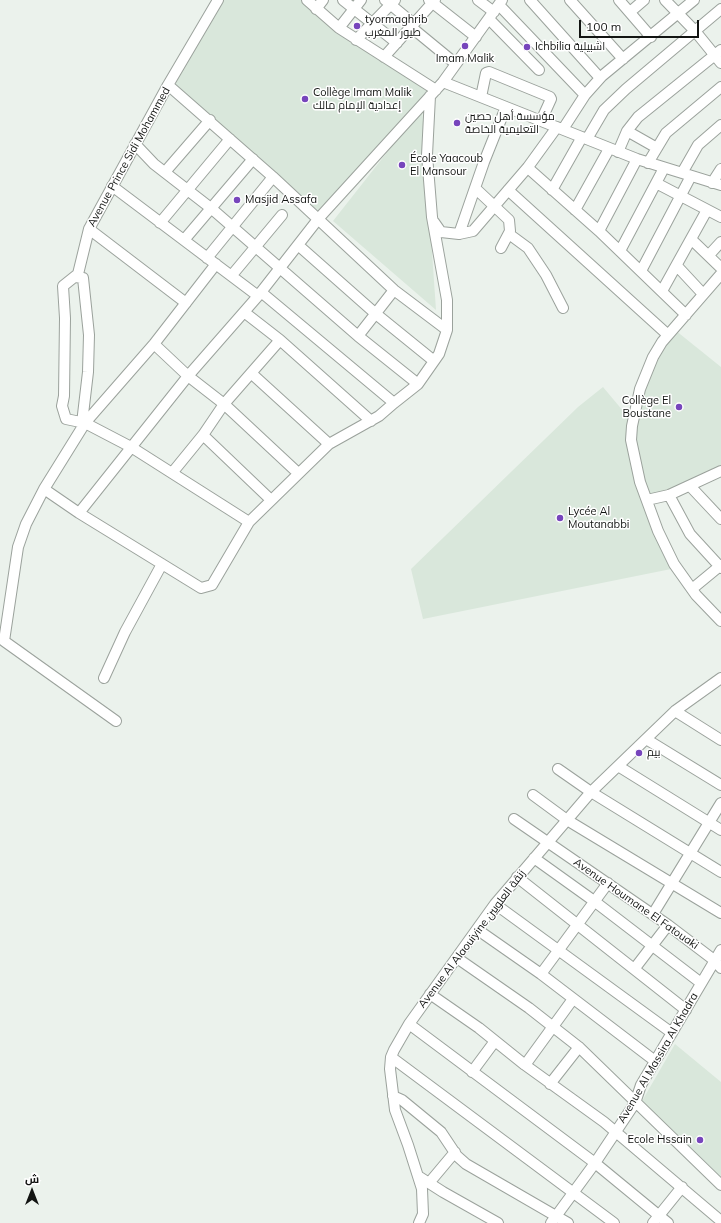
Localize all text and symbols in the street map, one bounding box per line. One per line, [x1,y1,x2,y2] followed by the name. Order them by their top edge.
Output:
[581,12,701,38] scale bar
[365,13,428,39] place label: tyormaghrib طيور المغرب
[586,19,621,34] text: 100 m
[352,21,362,31] marker: tyormaghrib طيور المغرب
[535,40,605,54] place label: Ichbilia اشبيلية
[460,41,470,51] marker: Imam Malik
[522,42,532,52] marker: Ichbilia اشبيلية
[436,52,494,66] place label: Imam Malik
[85,85,173,229] street label: Avenue Prince Sidi Mohammed
[313,86,412,112] place label: Collège Imam Malik إعدادية الإمام مالك
[300,94,310,104] marker: Collège Imam Malik إعدادية الإمام مالك
[465,110,555,136] place label: مؤسسة أهل حصين التعليمية الخاصة
[452,118,462,128] marker: مؤسسة أهل حصين التعليمية الخاصة
[410,152,483,178] place label: École Yaacoub El Mansour
[397,160,407,170] marker: École Yaacoub El Mansour
[245,193,317,207] place label: Masjid Assafa
[232,195,242,205] marker: Masjid Assafa
[622,394,671,420] place label: Collège El Boustane
[674,402,684,412] marker: Collège El Boustane
[568,505,629,531] place label: Lycée Al Moutanabbi
[555,513,565,523] marker: Lycée Al Moutanabbi
[647,746,660,760] place label: بيم
[634,748,644,758] marker: بيم
[571,856,701,952] street label: Avenue Houmane El Fatouaki
[416,867,528,1011] street label: Avenue Al Alaouiyine زنقة العلويين
[615,990,701,1126] street label: Avenue Al Massira Al Khadra
[627,1133,692,1147] place label: Ecole Hssain
[695,1135,705,1145] marker: Ecole Hssain
[12,1171,52,1211] north arrow
[25,1172,39,1186] text: ش

